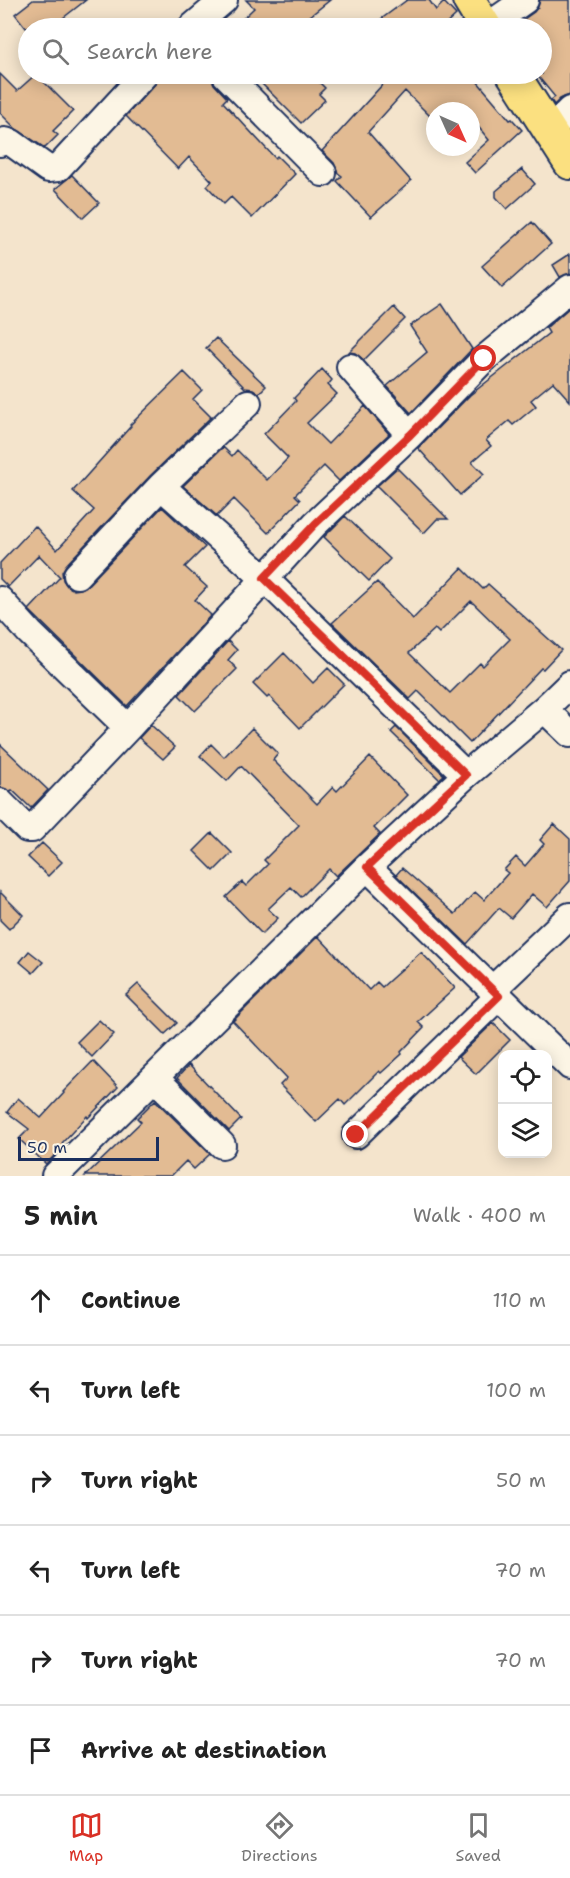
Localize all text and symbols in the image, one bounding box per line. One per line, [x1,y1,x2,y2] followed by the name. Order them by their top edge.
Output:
[18,18,552,84] search box
[39,35,72,68] icon: search
[87,37,213,66] text: Search here
[426,102,480,156] north arrow
[470,345,496,371] route start
[498,1050,552,1158] map controls
[498,1050,552,1104] button: locate
[498,1104,552,1158] button: layers
[342,1121,368,1147] route end
[18,1134,159,1162] scale bar
[27,1137,67,1158] text: 50 m
[24,1198,98,1233] text: 5 min
[413,1202,546,1228] text: Walk · 400 m
[24,1284,57,1317] icon: ahead
[81,1286,181,1315] text: Continue
[492,1287,546,1313] text: 110 m
[24,1374,57,1407] icon: left
[81,1376,180,1405] text: Turn left
[486,1377,546,1403] text: 100 m
[24,1464,57,1497] icon: right
[81,1466,198,1495] text: Turn right
[496,1467,546,1493] text: 50 m
[24,1554,57,1587] icon: left
[81,1556,180,1585] text: Turn left
[494,1557,546,1583] text: 70 m
[24,1644,57,1677] icon: right
[81,1646,198,1675] text: Turn right
[494,1647,546,1673] text: 70 m
[24,1734,57,1767] icon: arrive
[81,1736,327,1765] text: Arrive at destination
[69,1809,103,1866] tab: Map
[241,1809,318,1866] tab: Directions
[456,1809,501,1866] tab: Saved

